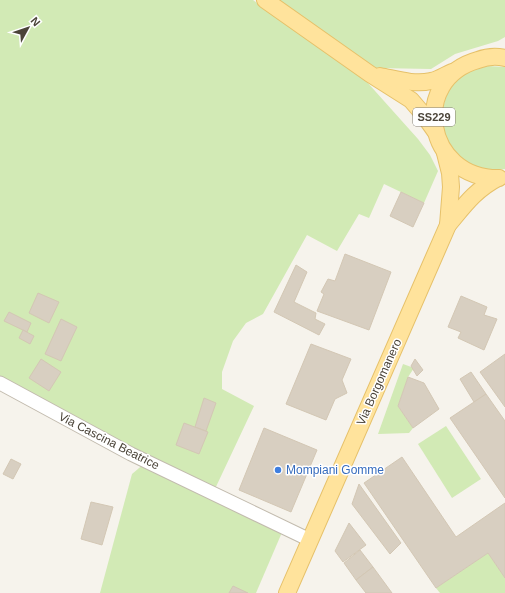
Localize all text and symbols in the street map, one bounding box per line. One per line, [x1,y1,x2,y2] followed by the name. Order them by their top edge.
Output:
[8,8,48,48] north arrow
[29,15,43,29] text: N
[413,108,455,126] road number: SS229
[354,336,404,427] street label: Via Borgomanero
[56,410,162,473] street label: Via Cascina Beatrice
[286,463,384,477] place label: Mompiani Gomme
[273,465,283,475] marker: Mompiani Gomme

